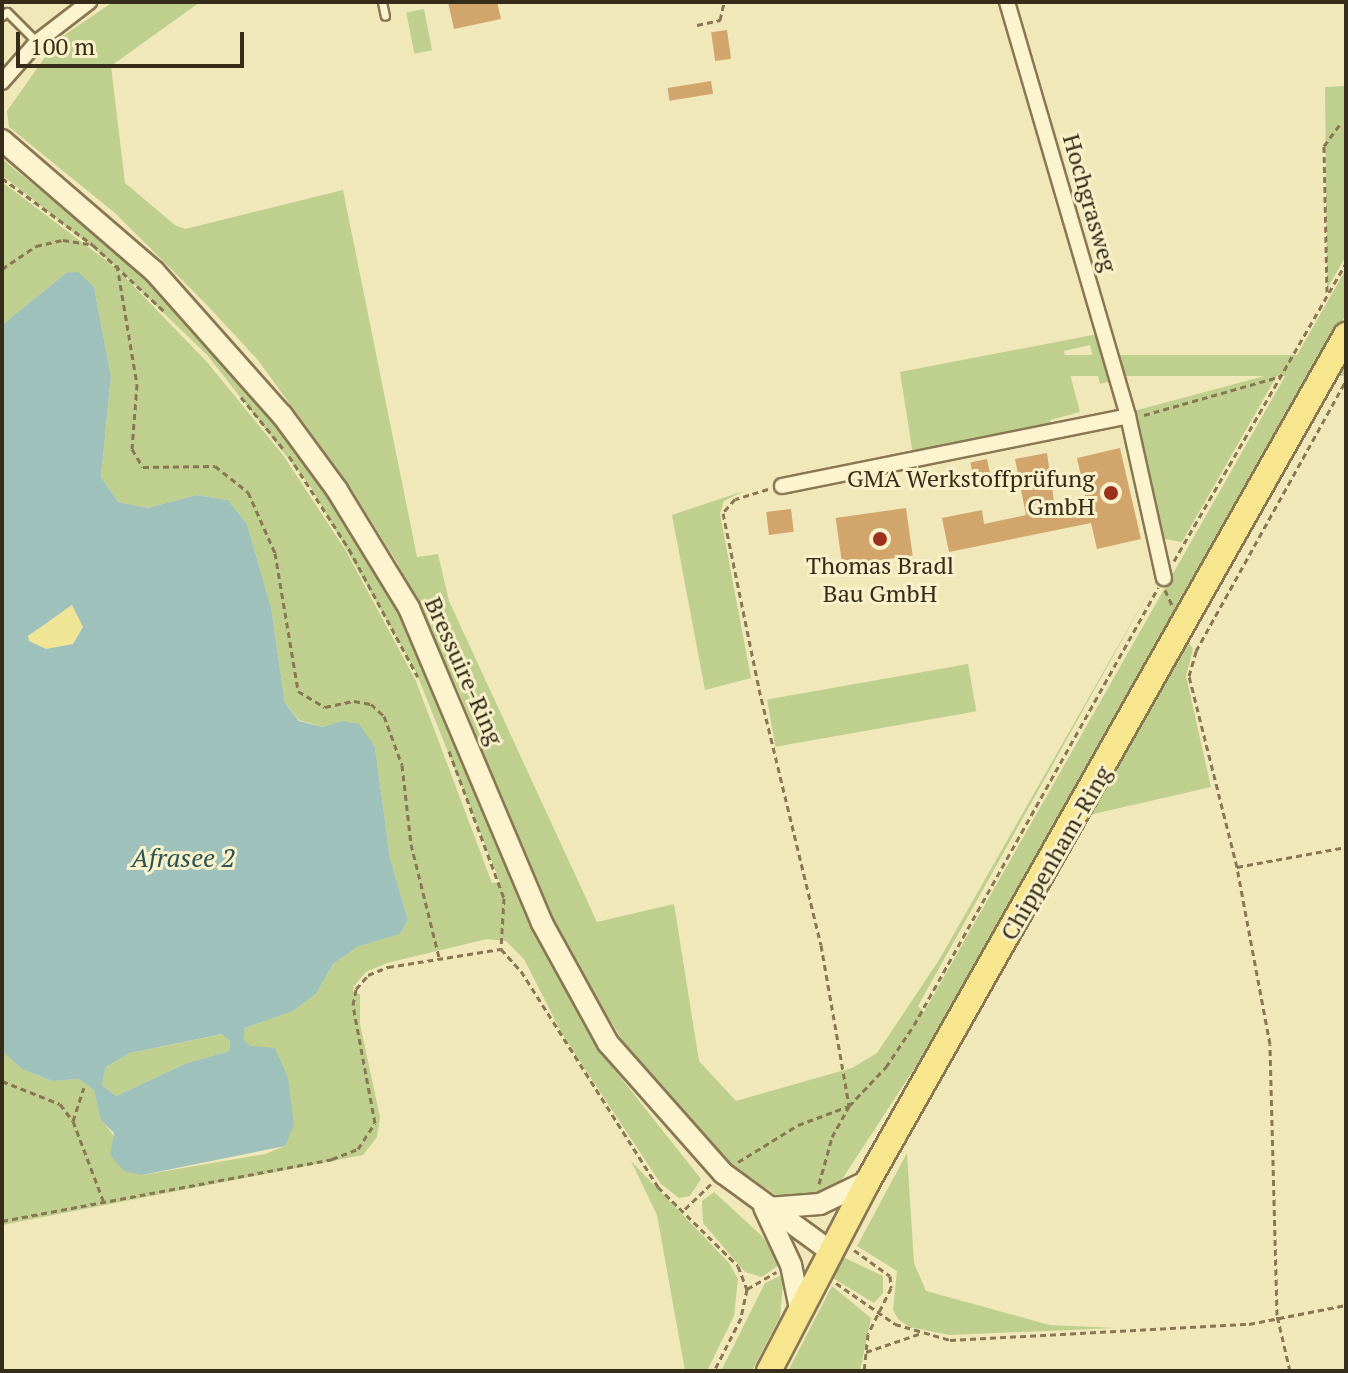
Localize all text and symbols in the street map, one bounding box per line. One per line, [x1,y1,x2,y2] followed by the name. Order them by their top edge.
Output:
[20,16,248,66] scale bar
[30,30,95,62] text: 100 m
[1057,131,1123,275] street label: Hochgrasweg
[847,465,1095,521] place label: GMA Werkstoffprüfung GmbH
[1102,484,1120,502] marker: GMA Werkstoffprüfung GmbH
[871,530,889,548] marker: Thomas Bradl Bau GmbH
[806,552,954,608] place label: Thomas Bradl Bau GmbH
[419,593,509,749] street label: Bressuire-Ring
[994,761,1118,945] street label: Chippenham-Ring
[131,842,235,874] water label: Afrasee 2

